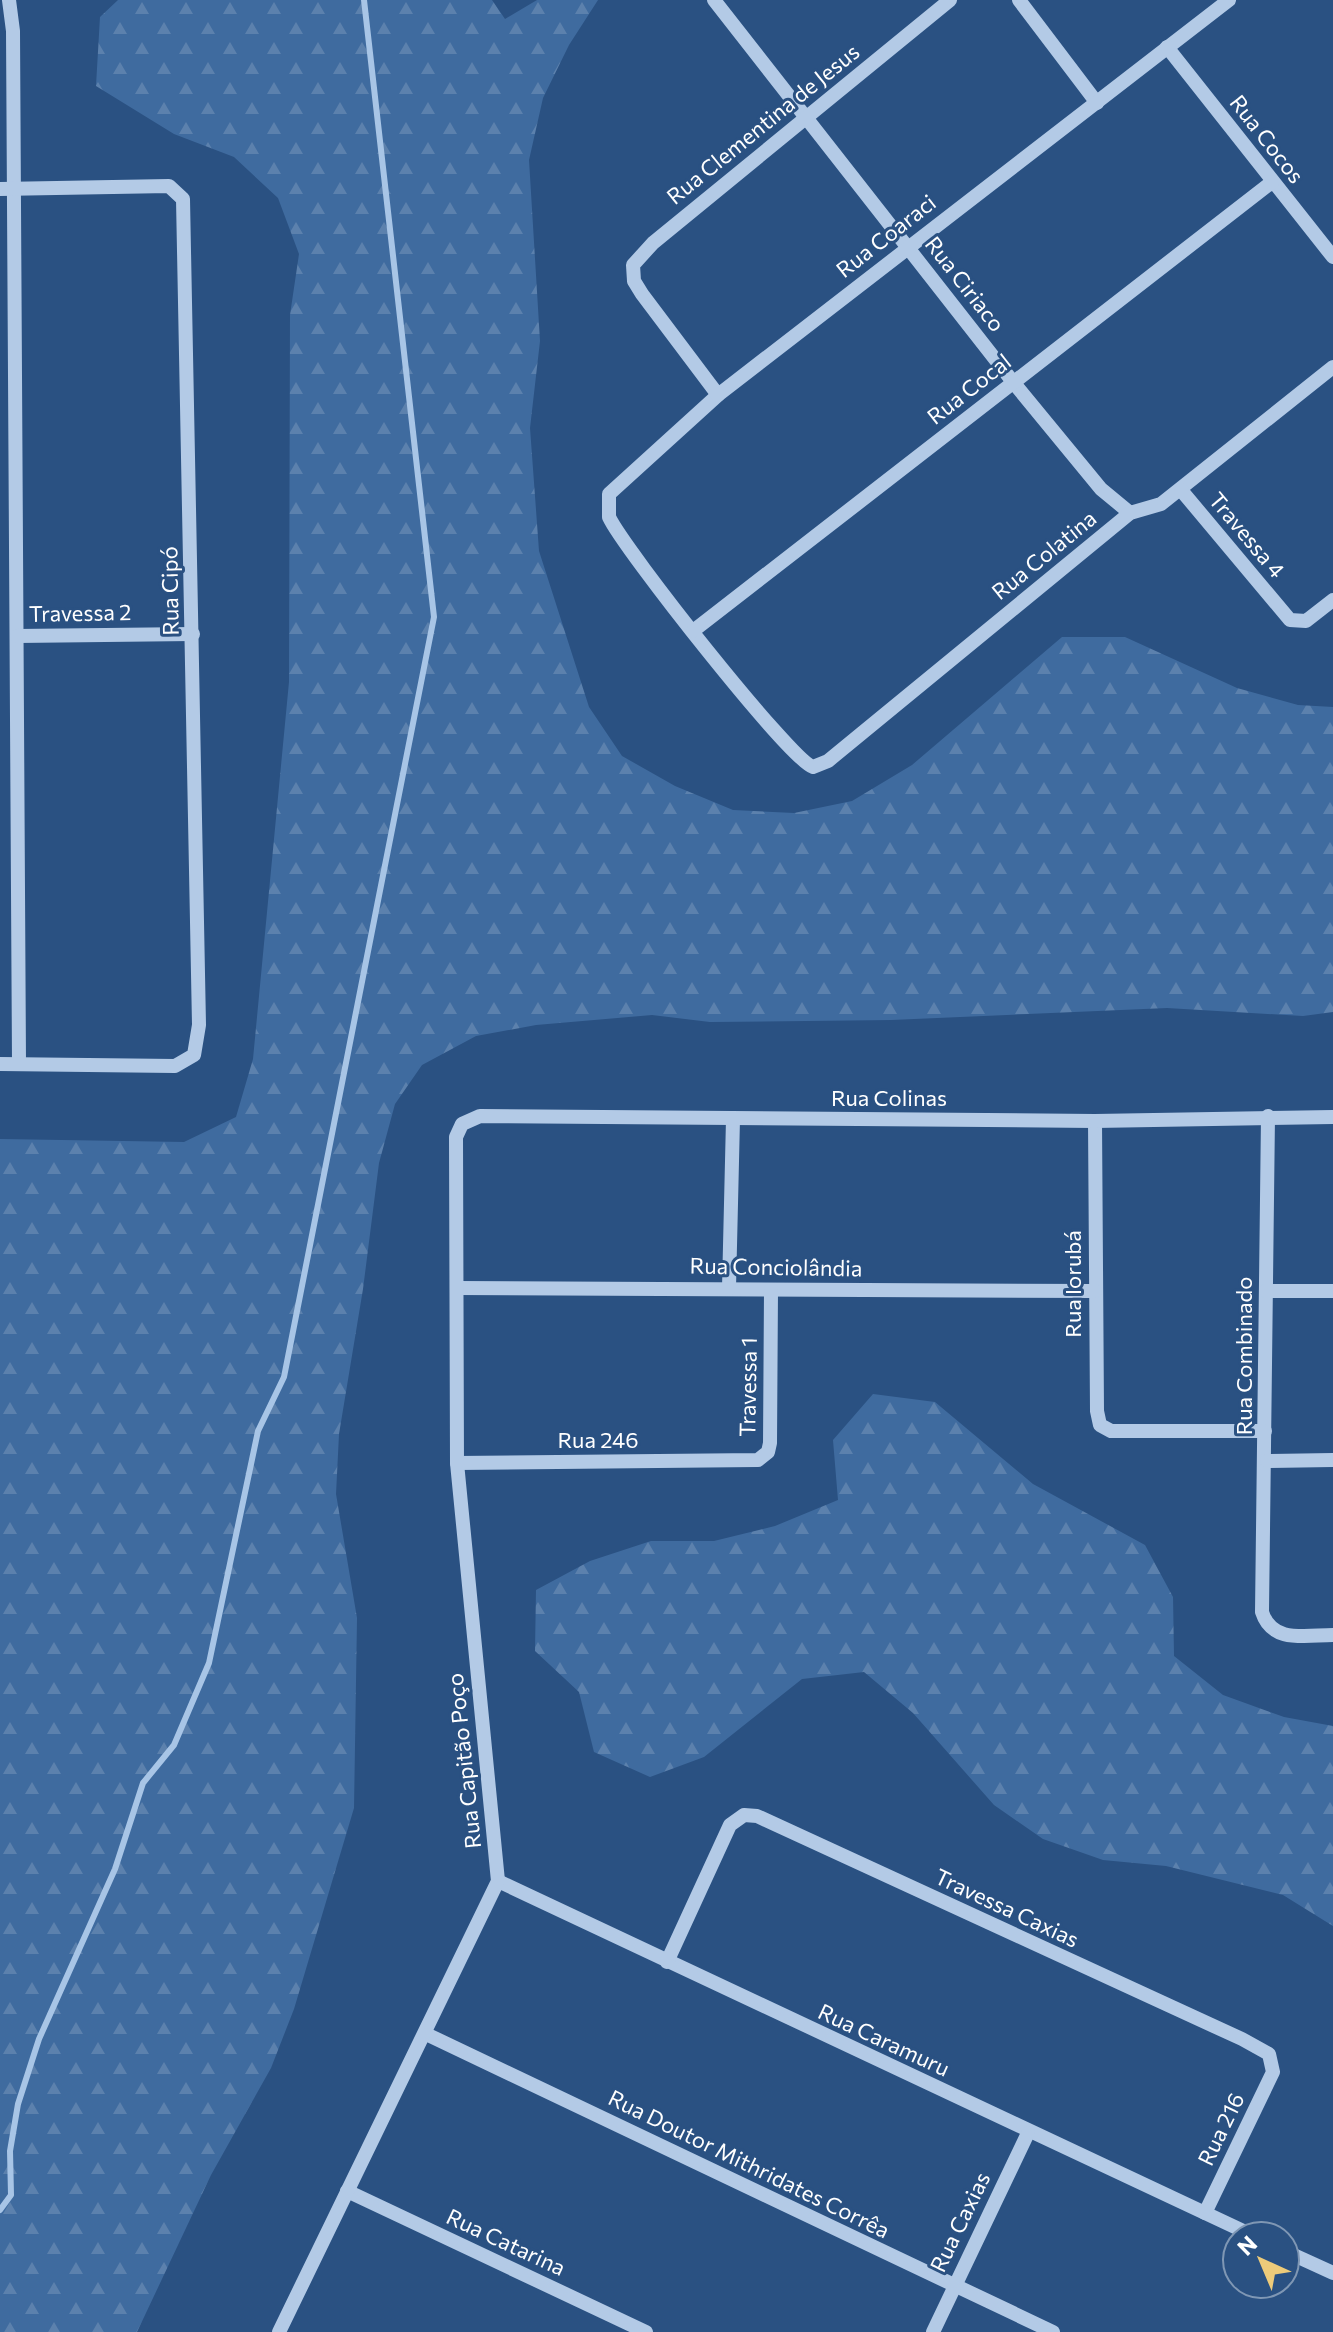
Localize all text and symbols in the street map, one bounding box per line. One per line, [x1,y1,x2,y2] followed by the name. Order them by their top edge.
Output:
[661,38,864,210] street label: Rua Clementina de Jesus
[1225,89,1310,188] street label: Rua Cocos
[831,188,941,283] street label: Rua Coaraci
[920,231,1011,337] street label: Rua Ciriaco
[921,348,1016,430] street label: Rua Cocal
[1204,486,1291,583] street label: Travessa 4
[986,504,1101,605] street label: Rua Colatina
[155,546,184,636] street label: Rua Cipó
[29,598,131,627] street label: Travessa 2
[831,1084,947,1111] street label: Rua Colinas
[1059,1230,1086,1338] street label: Rua Iorubá
[689,1251,863,1282] street label: Rua Conciolândia
[1230,1277,1257,1435] street label: Rua Combinado
[733,1337,762,1437] street label: Travessa 1
[558,1426,639,1453] street label: Rua 246
[441,1672,486,1850] street label: Rua Capitão Poço
[931,1862,1083,1953] street label: Travessa Caxias
[814,1997,954,2082] street label: Rua Caramuru
[604,2084,894,2244] street label: Rua Doutor Mithridates Corrêa
[1191,2088,1250,2170] street label: Rua 216
[924,2167,995,2276] street label: Rua Caxias
[442,2202,570,2281] street label: Rua Catarina
[1221,2220,1301,2300] north arrow
[1231,2230,1262,2261] text: N

